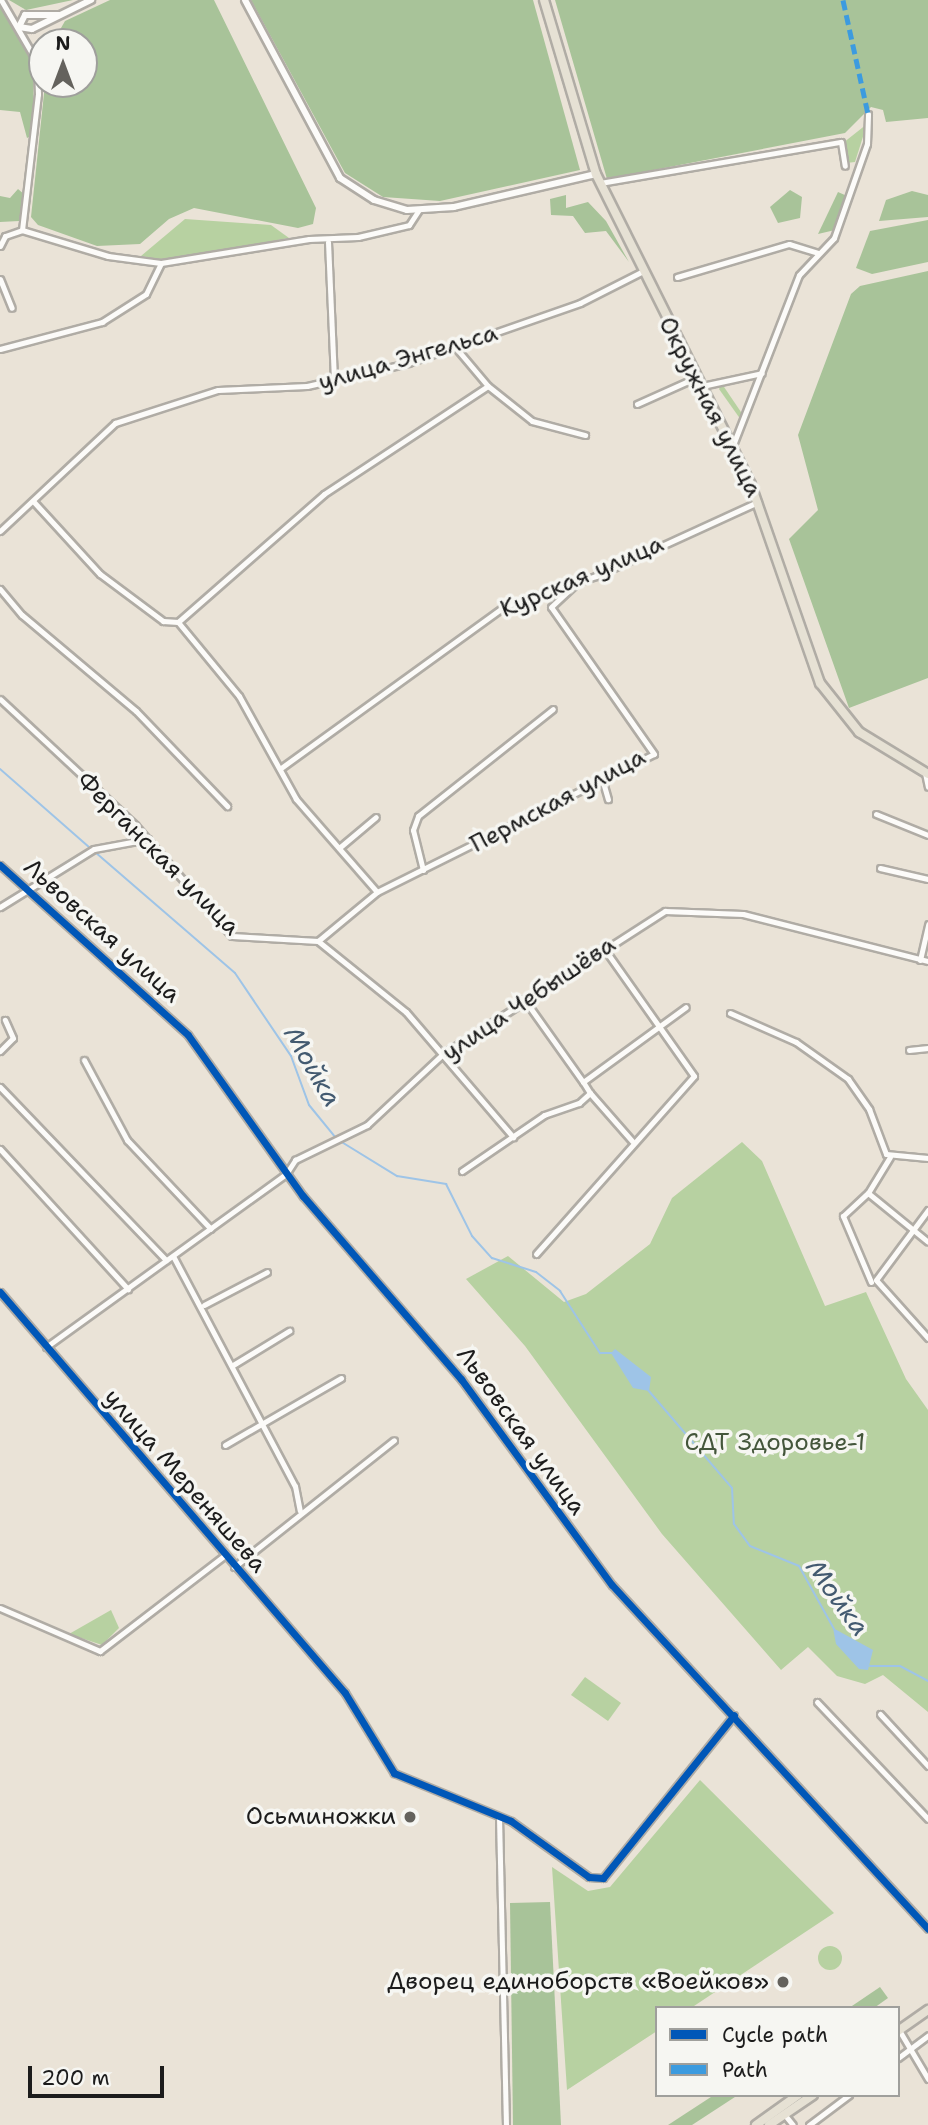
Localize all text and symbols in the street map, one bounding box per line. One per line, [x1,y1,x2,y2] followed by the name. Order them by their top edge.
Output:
[28,28,98,98] north arrow
[55,31,71,56] text: N
[652,312,768,502] street label: Окружная улица
[315,319,501,397] street label: улица Энгельса
[496,530,668,624] street label: Курская улица
[466,743,650,859] street label: Пермская улица
[70,766,246,942] street label: Ферганская улица
[18,853,186,1009] street label: Львовская улица
[437,930,621,1068] street label: улица Чебышёва
[278,1020,348,1112] water label: Мойка
[450,1341,592,1521] street label: Львовская улица
[97,1383,273,1579] street label: улица Мереняшева
[685,1429,865,1457] park label: СДТ Здоровье-1
[800,1552,876,1642] water label: Мойка
[246,1803,396,1831] place label: Осьминожки
[402,1809,418,1825] marker: Осьминожки
[387,1968,769,1996] place label: Дворец единоборств «Воейков»
[775,1974,791,1990] marker: Дворец единоборств «Воейков»
[655,2006,900,2097] legend
[722,2021,828,2049] text: Cycle path
[32,2052,168,2096] scale bar
[722,2056,768,2084] text: Path
[41,2064,110,2092] text: 200 m

